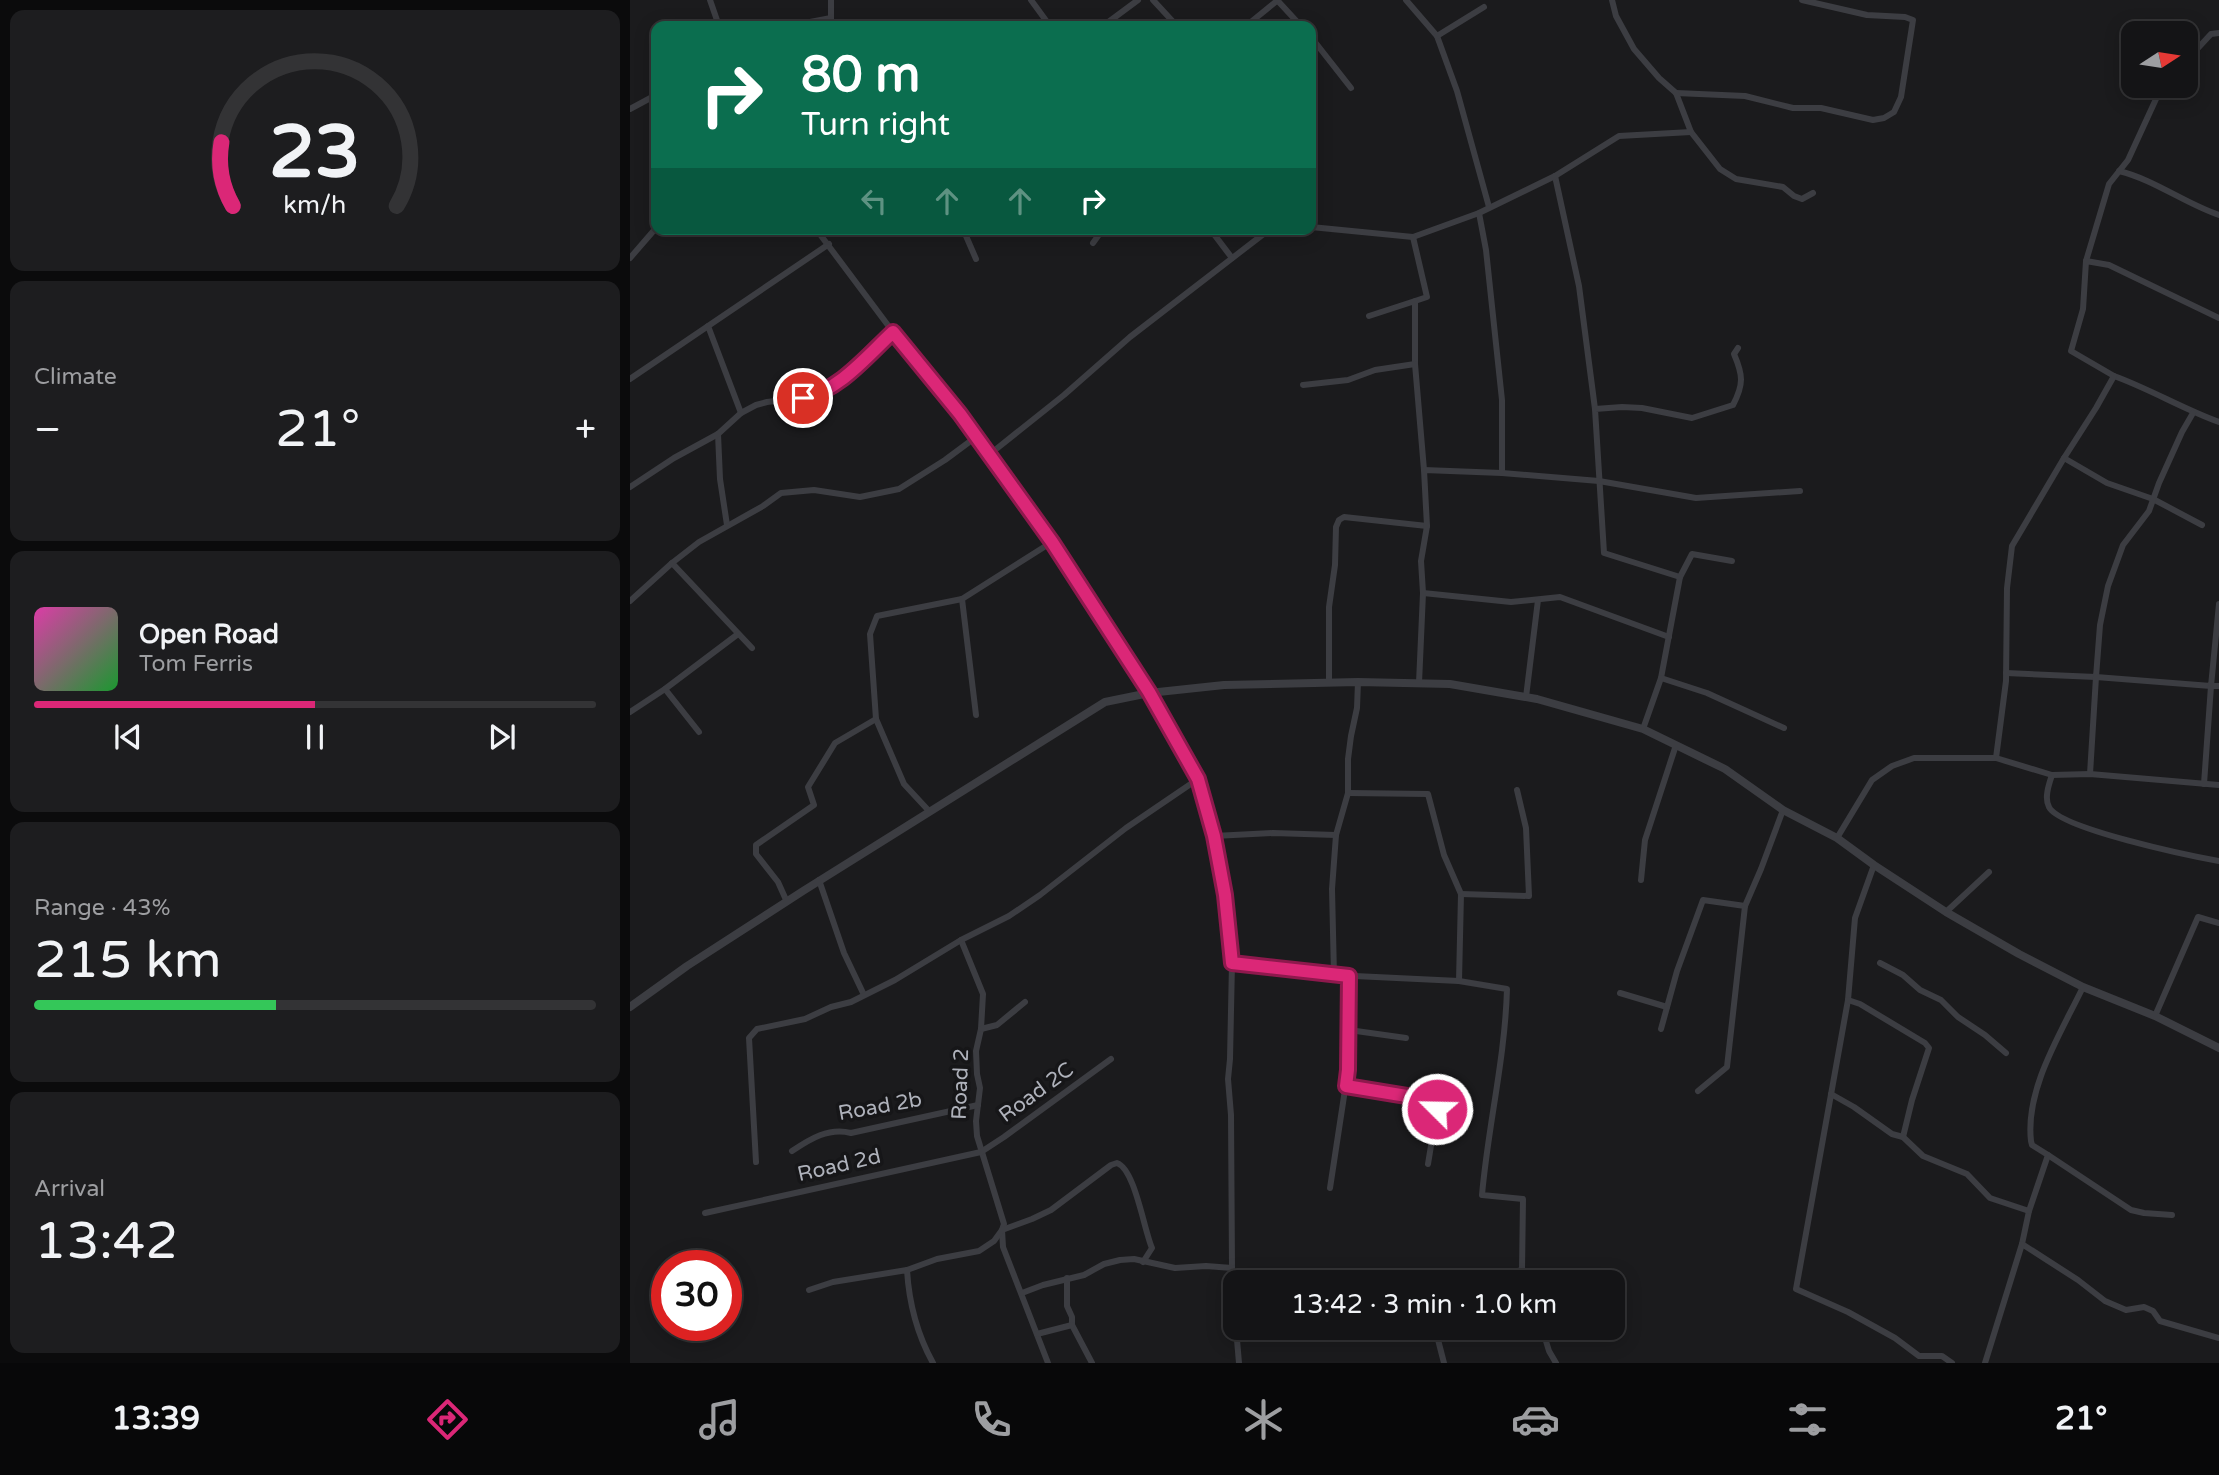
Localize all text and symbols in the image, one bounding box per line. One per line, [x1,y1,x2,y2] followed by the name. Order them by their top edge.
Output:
[2121,21,2198,98] north arrow
[2121,21,2198,98] map controls
[801,46,920,105] text: 80 m
[686,49,777,140] icon: right
[801,106,950,144] text: Turn right
[269,110,361,198] text: 23
[855,182,893,220] icon: left
[928,182,966,220] icon: ahead
[1001,182,1039,220] icon: ahead
[1074,182,1112,220] icon: right
[284,190,346,220] text: km/h
[34,363,117,391] text: Climate
[773,368,833,428] pin
[784,379,822,417] icon: arrive
[275,398,360,461] text: 21°
[34,407,61,453] text: −
[575,407,596,453] text: +
[139,619,279,650] text: Open Road
[139,650,253,678] text: Tom Ferris
[109,718,147,756] icon: previous
[296,718,334,756] icon: pause
[483,718,521,756] icon: next
[34,894,170,922] text: Range · 43%
[34,929,222,992] text: 215 km
[947,1048,974,1120] street label: Road 2
[994,1057,1078,1128] street label: Road 2C
[1400,1072,1474,1146] position arrow
[836,1087,924,1126] street label: Road 2b
[795,1144,883,1187] street label: Road 2d
[34,1175,105,1203] text: Arrival
[34,1210,178,1273] text: 13:42
[651,1250,742,1341] speed limit sign: 30
[1291,1289,1557,1320] text: 13:42 · 3 min · 1.0 km
[423,1395,472,1444] icon: directions
[695,1395,744,1444] icon: music
[967,1395,1016,1444] icon: phone
[1239,1395,1288,1444] icon: climate
[1511,1395,1560,1444] icon: car
[1783,1395,1832,1444] icon: filters
[111,1400,200,1438] text: 13:39
[2055,1400,2107,1438] text: 21°

